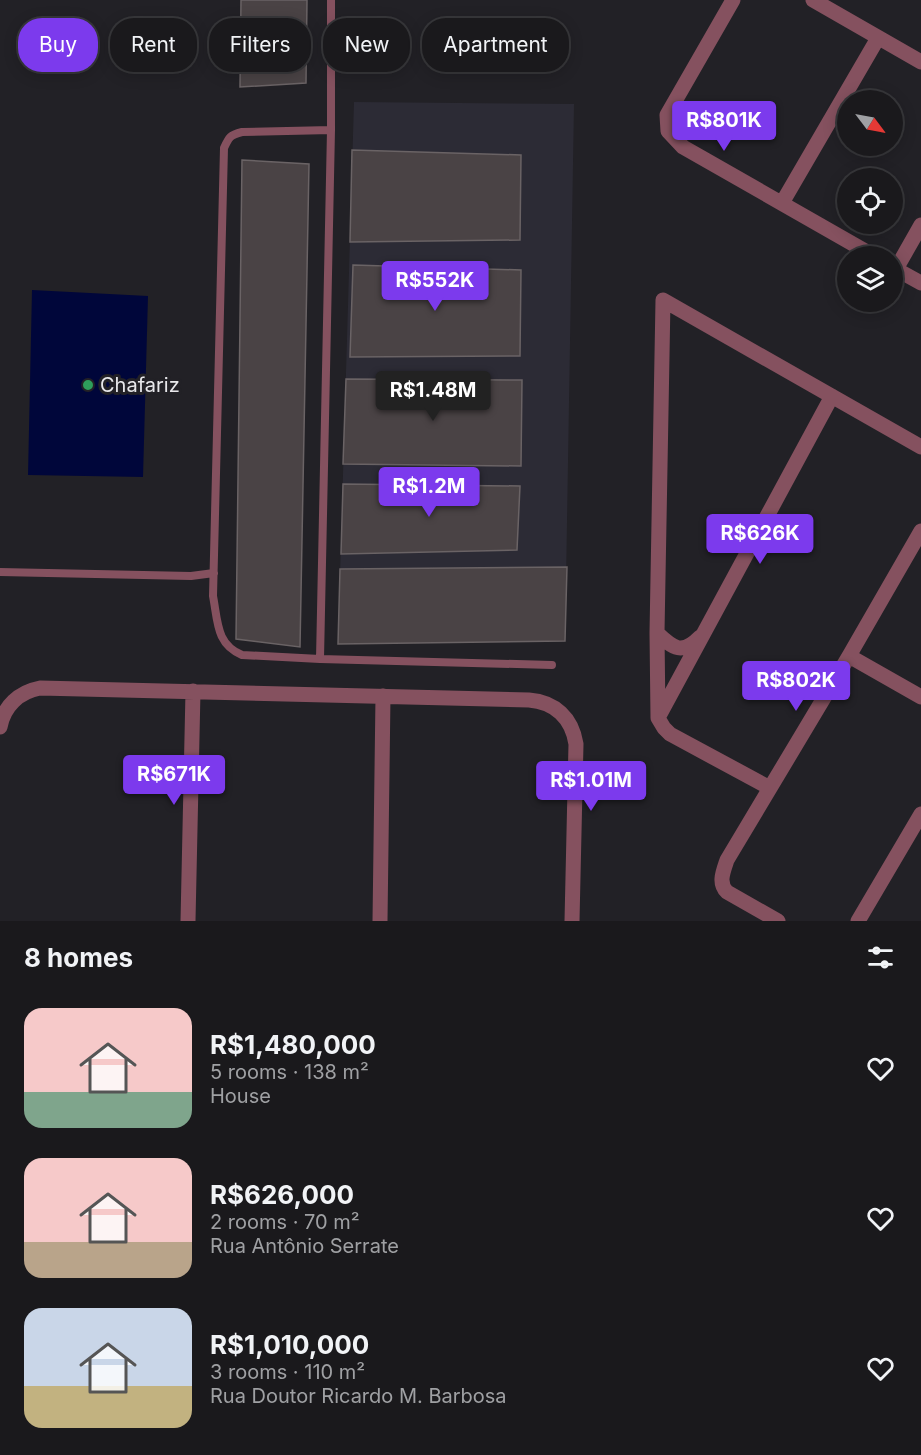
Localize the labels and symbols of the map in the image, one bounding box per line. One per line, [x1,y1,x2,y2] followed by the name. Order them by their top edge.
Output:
[837,90,903,156] north arrow
[675,101,773,152] pin: R$801K
[386,261,484,312] pin: R$552K
[378,371,488,422] pin: R$1.48M
[100,373,180,397] place label: Chafariz
[81,378,95,392] marker: Chafariz
[380,467,478,518] pin: R$1.2M
[711,514,809,565] pin: R$626K
[747,661,845,712] pin: R$802K
[125,755,223,806] pin: R$671K
[536,761,646,812] pin: R$1.01M

